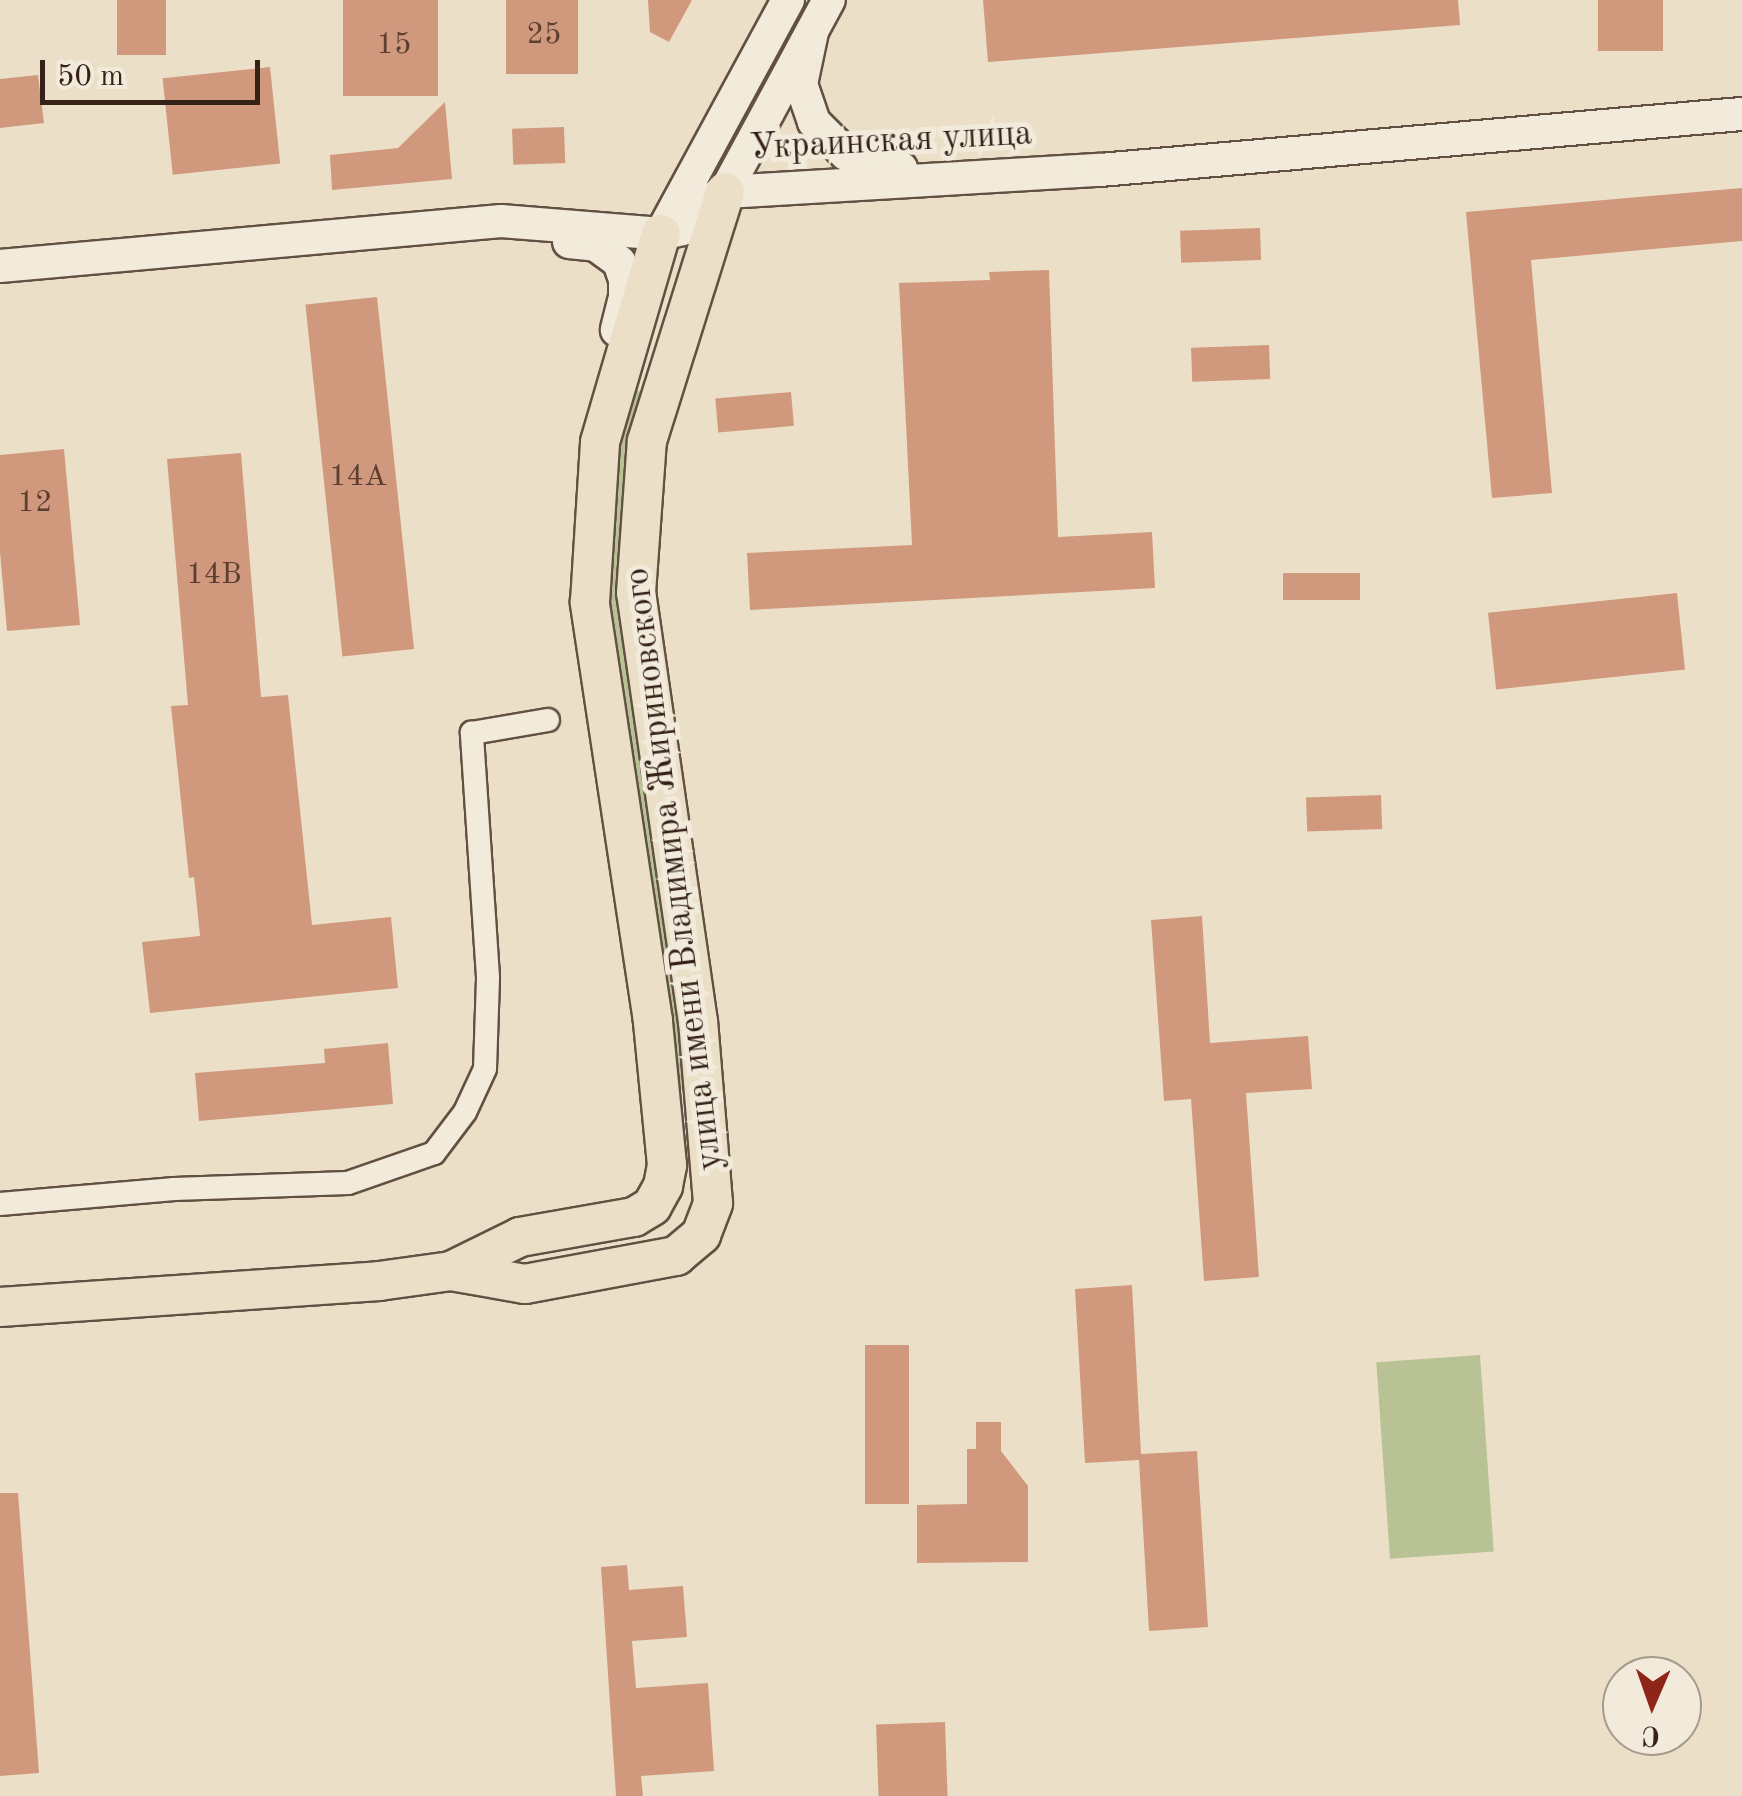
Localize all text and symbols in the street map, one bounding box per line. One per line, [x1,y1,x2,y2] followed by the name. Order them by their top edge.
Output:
[527,17,561,53] house number: 25
[377,27,411,63] house number: 15
[45,40,265,102] scale bar
[57,62,124,92] text: 50 m
[749,114,1033,170] street label: Украинская улица
[329,459,387,495] house number: 14А
[18,485,52,521] house number: 12
[186,557,242,593] house number: 14В
[617,565,733,1173] street label: улица имени Владимира Жириновского
[1602,1656,1702,1756] north arrow
[1641,1720,1661,1748] text: С

